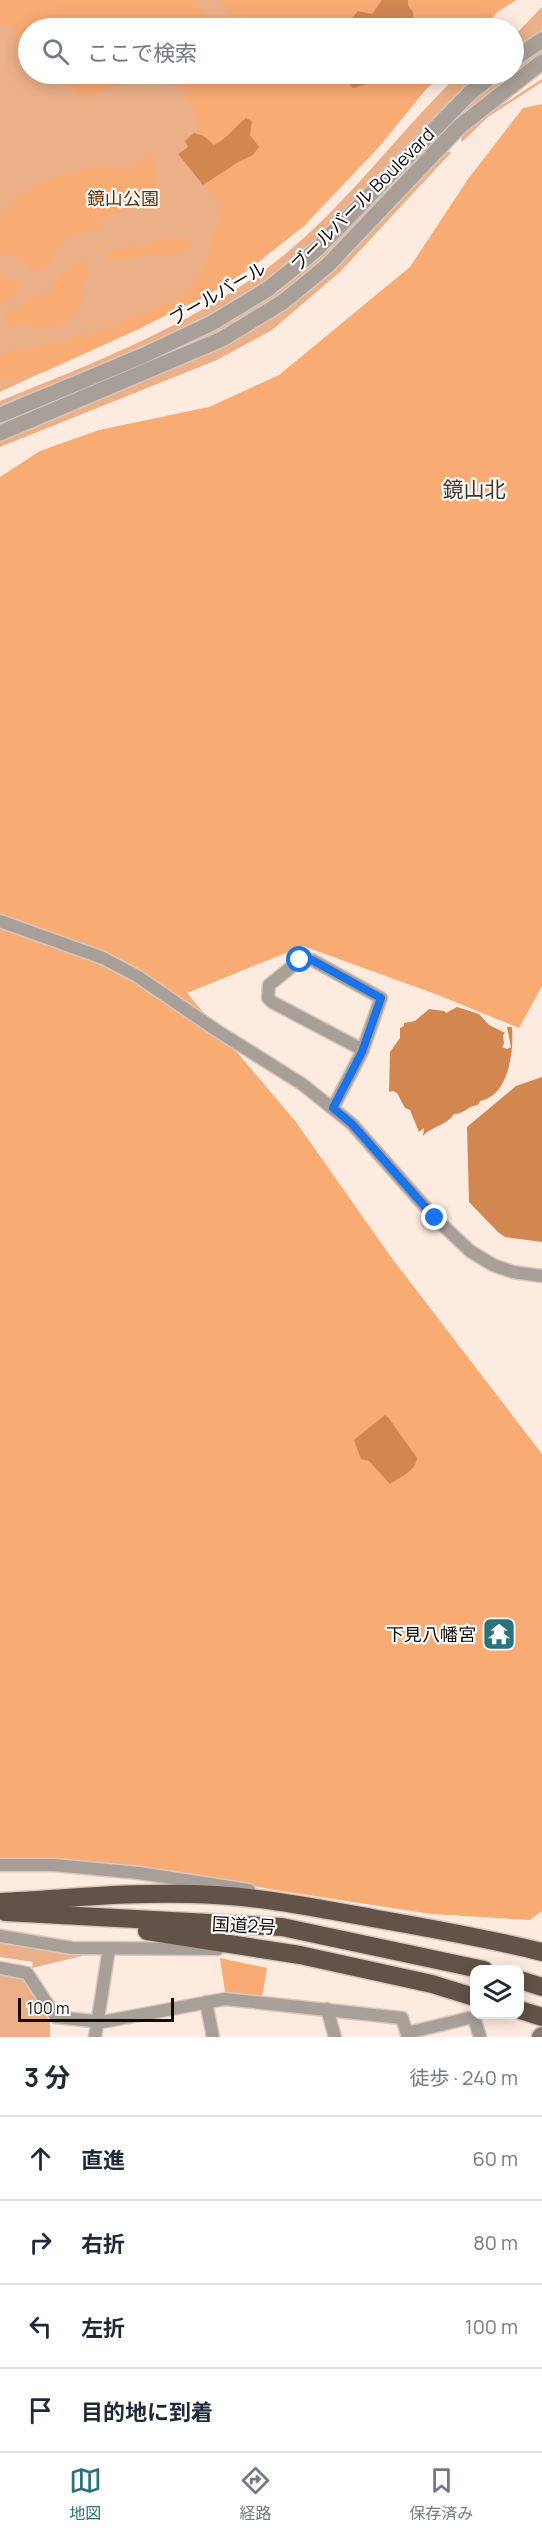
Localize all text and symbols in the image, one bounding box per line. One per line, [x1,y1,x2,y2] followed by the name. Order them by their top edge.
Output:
[18,18,524,84] search box
[39,35,72,68] icon: search
[87,38,197,68] text: ここで検索
[285,122,439,276] street label: ブールバール Boulevard
[87,186,159,210] park label: 鏡山公園
[164,256,270,330] street label: ブールバール
[443,475,506,503] district label: 鏡山北
[286,946,312,972] route start
[421,1204,447,1230] route end
[481,1616,517,1652] temple icon: 下見八幡宮
[386,1622,476,1646] place label: 下見八幡宮
[211,1911,277,1939] street label: 国道2号
[470,1965,524,2019] map controls
[470,1965,524,2019] button: layers
[18,1995,174,2022] scale bar
[27,1997,70,2019] text: 100 m
[24,2059,70,2095] text: 3 分
[410,2064,518,2091] text: 徒歩 · 240 m
[24,2142,57,2175] icon: ahead
[81,2145,125,2175] text: 直進
[472,2145,518,2172] text: 60 m
[24,2226,57,2259] icon: right
[81,2229,125,2259] text: 右折
[473,2229,518,2256] text: 80 m
[24,2310,57,2343] icon: left
[81,2313,125,2343] text: 左折
[465,2313,518,2340] text: 100 m
[24,2394,57,2427] icon: arrive
[81,2397,213,2427] text: 目的地に到着
[69,2464,102,2524] tab: 地図
[239,2464,272,2524] tab: 経路
[409,2464,473,2524] tab: 保存済み

